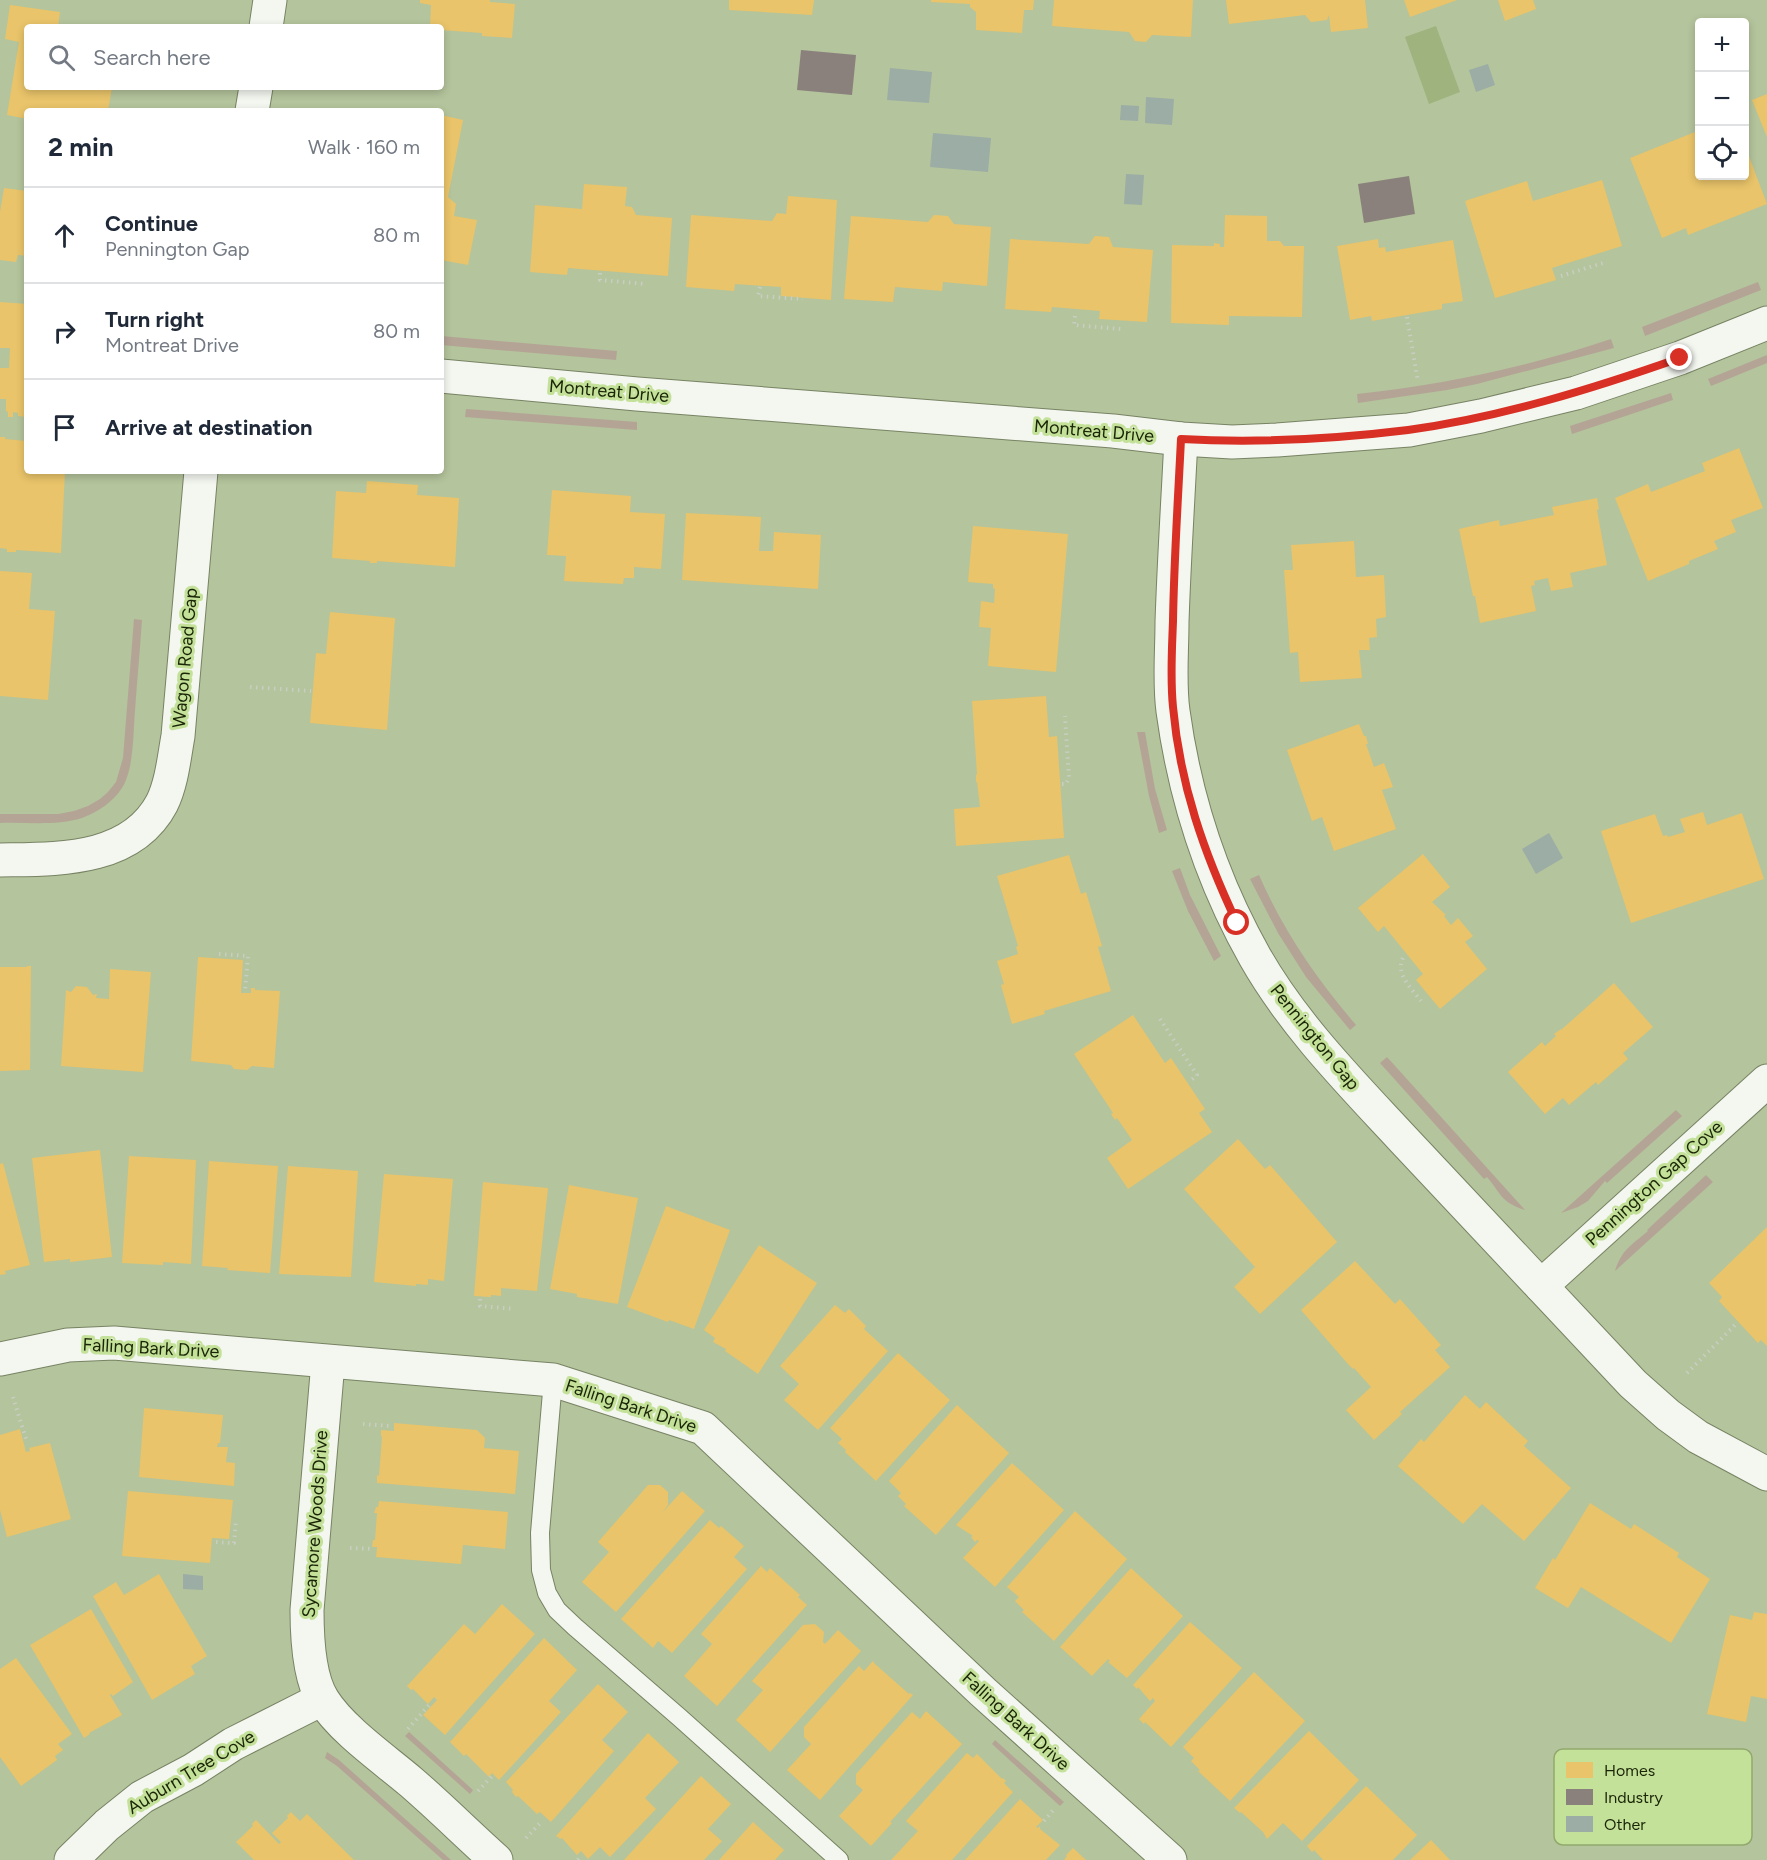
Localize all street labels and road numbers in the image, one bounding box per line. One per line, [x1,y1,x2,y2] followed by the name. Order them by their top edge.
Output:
[548,375,670,407] street label: Montreat Drive
[1033,415,1155,447] street label: Montreat Drive
[168,587,202,729] street label: Wagon Road Gap
[1266,980,1364,1094] street label: Pennington Gap
[1581,1116,1727,1250] street label: Pennington Gap Cove
[82,1333,220,1363] street label: Falling Bark Drive
[562,1374,700,1438] street label: Falling Bark Drive
[297,1429,333,1618] street label: Sycamore Woods Drive
[958,1667,1074,1775] street label: Falling Bark Drive
[123,1725,259,1819] street label: Auburn Tree Cove

